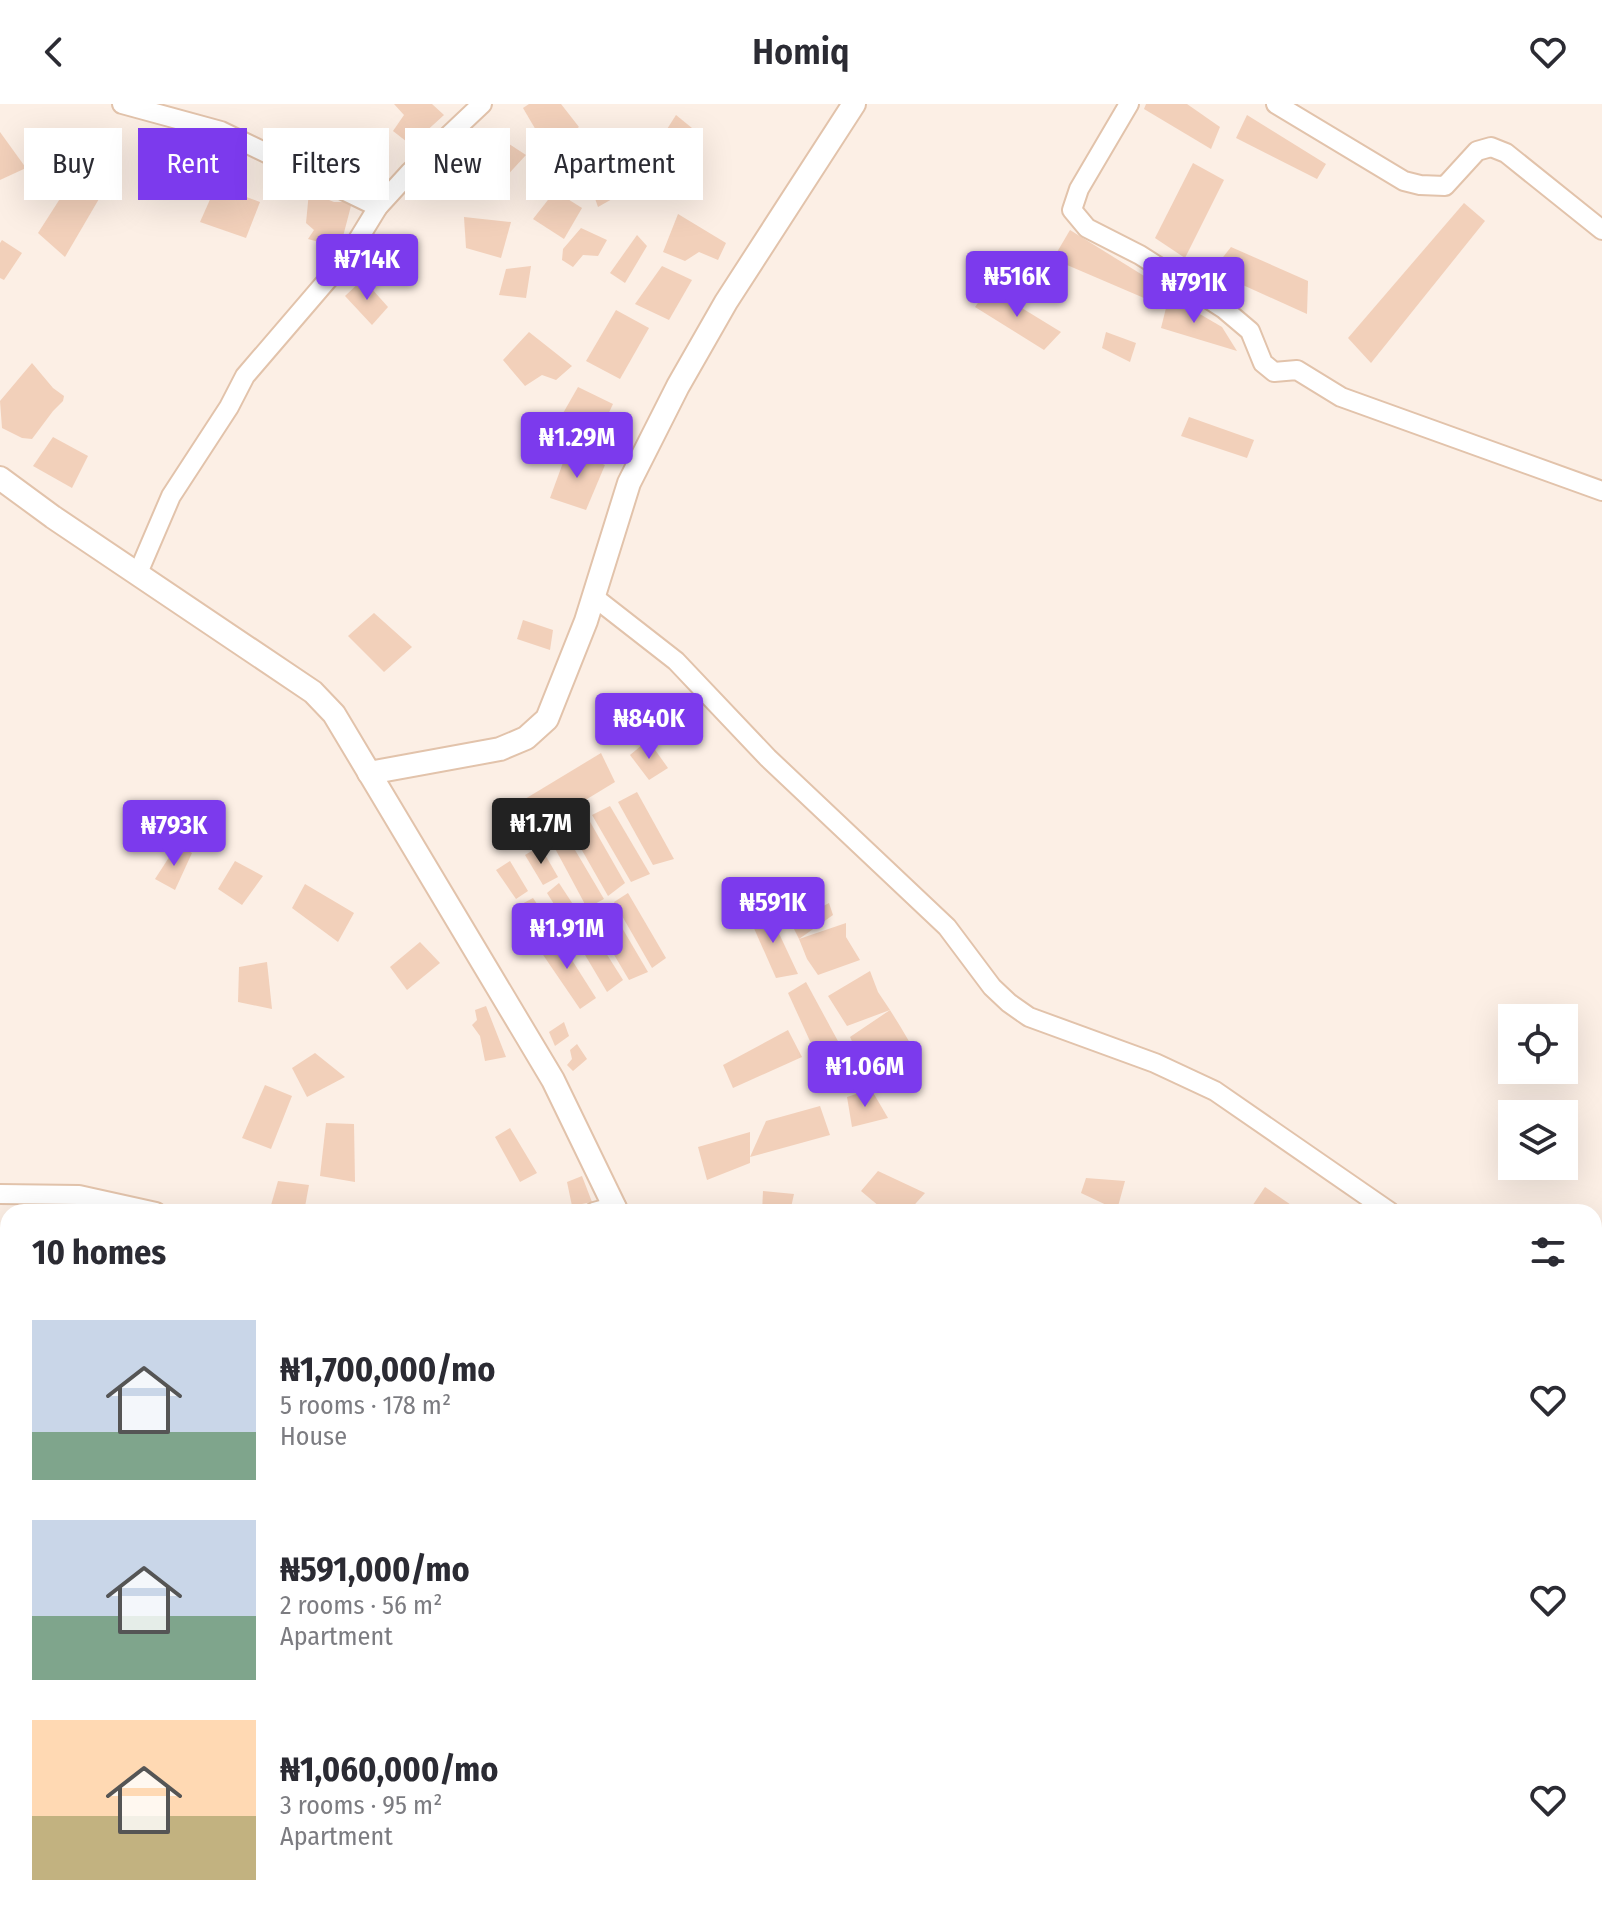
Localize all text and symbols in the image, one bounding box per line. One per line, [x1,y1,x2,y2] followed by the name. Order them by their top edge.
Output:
[32,30,76,74] icon: back
[752,30,850,74] text: Homiq
[1526,30,1570,74] icon: heart
[24,128,122,200] chip: Buy
[138,128,247,200] chip: Rent
[263,128,389,200] chip: Filters
[405,128,510,200] chip: New
[526,128,703,200] chip: Apartment
[311,234,423,302] pin: ₦714K
[334,244,400,275] text: ₦714K
[961,251,1073,319] pin: ₦516K
[1138,257,1250,325] pin: ₦791K
[984,261,1050,292] text: ₦516K
[1161,267,1227,298] text: ₦791K
[512,412,642,480] pin: ₦1.29M
[539,422,615,453] text: ₦1.29M
[593,693,705,761] pin: ₦840K
[613,703,685,734] text: ₦840K
[485,798,597,866] pin: ₦1.7M
[118,800,230,868] pin: ₦793K
[510,808,572,839] text: ₦1.7M
[141,810,207,841] text: ₦793K
[717,877,829,945] pin: ₦591K
[740,887,806,918] text: ₦591K
[502,903,632,971] pin: ₦1.91M
[530,913,604,944] text: ₦1.91M
[1498,1004,1578,1180] map controls
[1498,1004,1578,1084] button: locate
[800,1041,930,1109] pin: ₦1.06M
[826,1051,904,1082] text: ₦1.06M
[1498,1100,1578,1180] button: layers
[1526,1230,1570,1274] icon: filters
[32,1232,166,1273] text: 10 homes
[280,1349,495,1390] text: ₦1,700,000/mo
[96,1352,192,1448] icon: home
[1526,1378,1570,1422] icon: heart
[280,1390,451,1421] text: 5 rooms · 178 m²
[280,1421,347,1452] text: House
[280,1549,470,1590] text: ₦591,000/mo
[96,1552,192,1648] icon: home
[1526,1578,1570,1622] icon: heart
[280,1590,442,1621] text: 2 rooms · 56 m²
[280,1621,393,1652] text: Apartment
[280,1749,498,1790] text: ₦1,060,000/mo
[96,1752,192,1848] icon: home
[1526,1778,1570,1822] icon: heart
[280,1790,442,1821] text: 3 rooms · 95 m²
[280,1821,393,1852] text: Apartment

